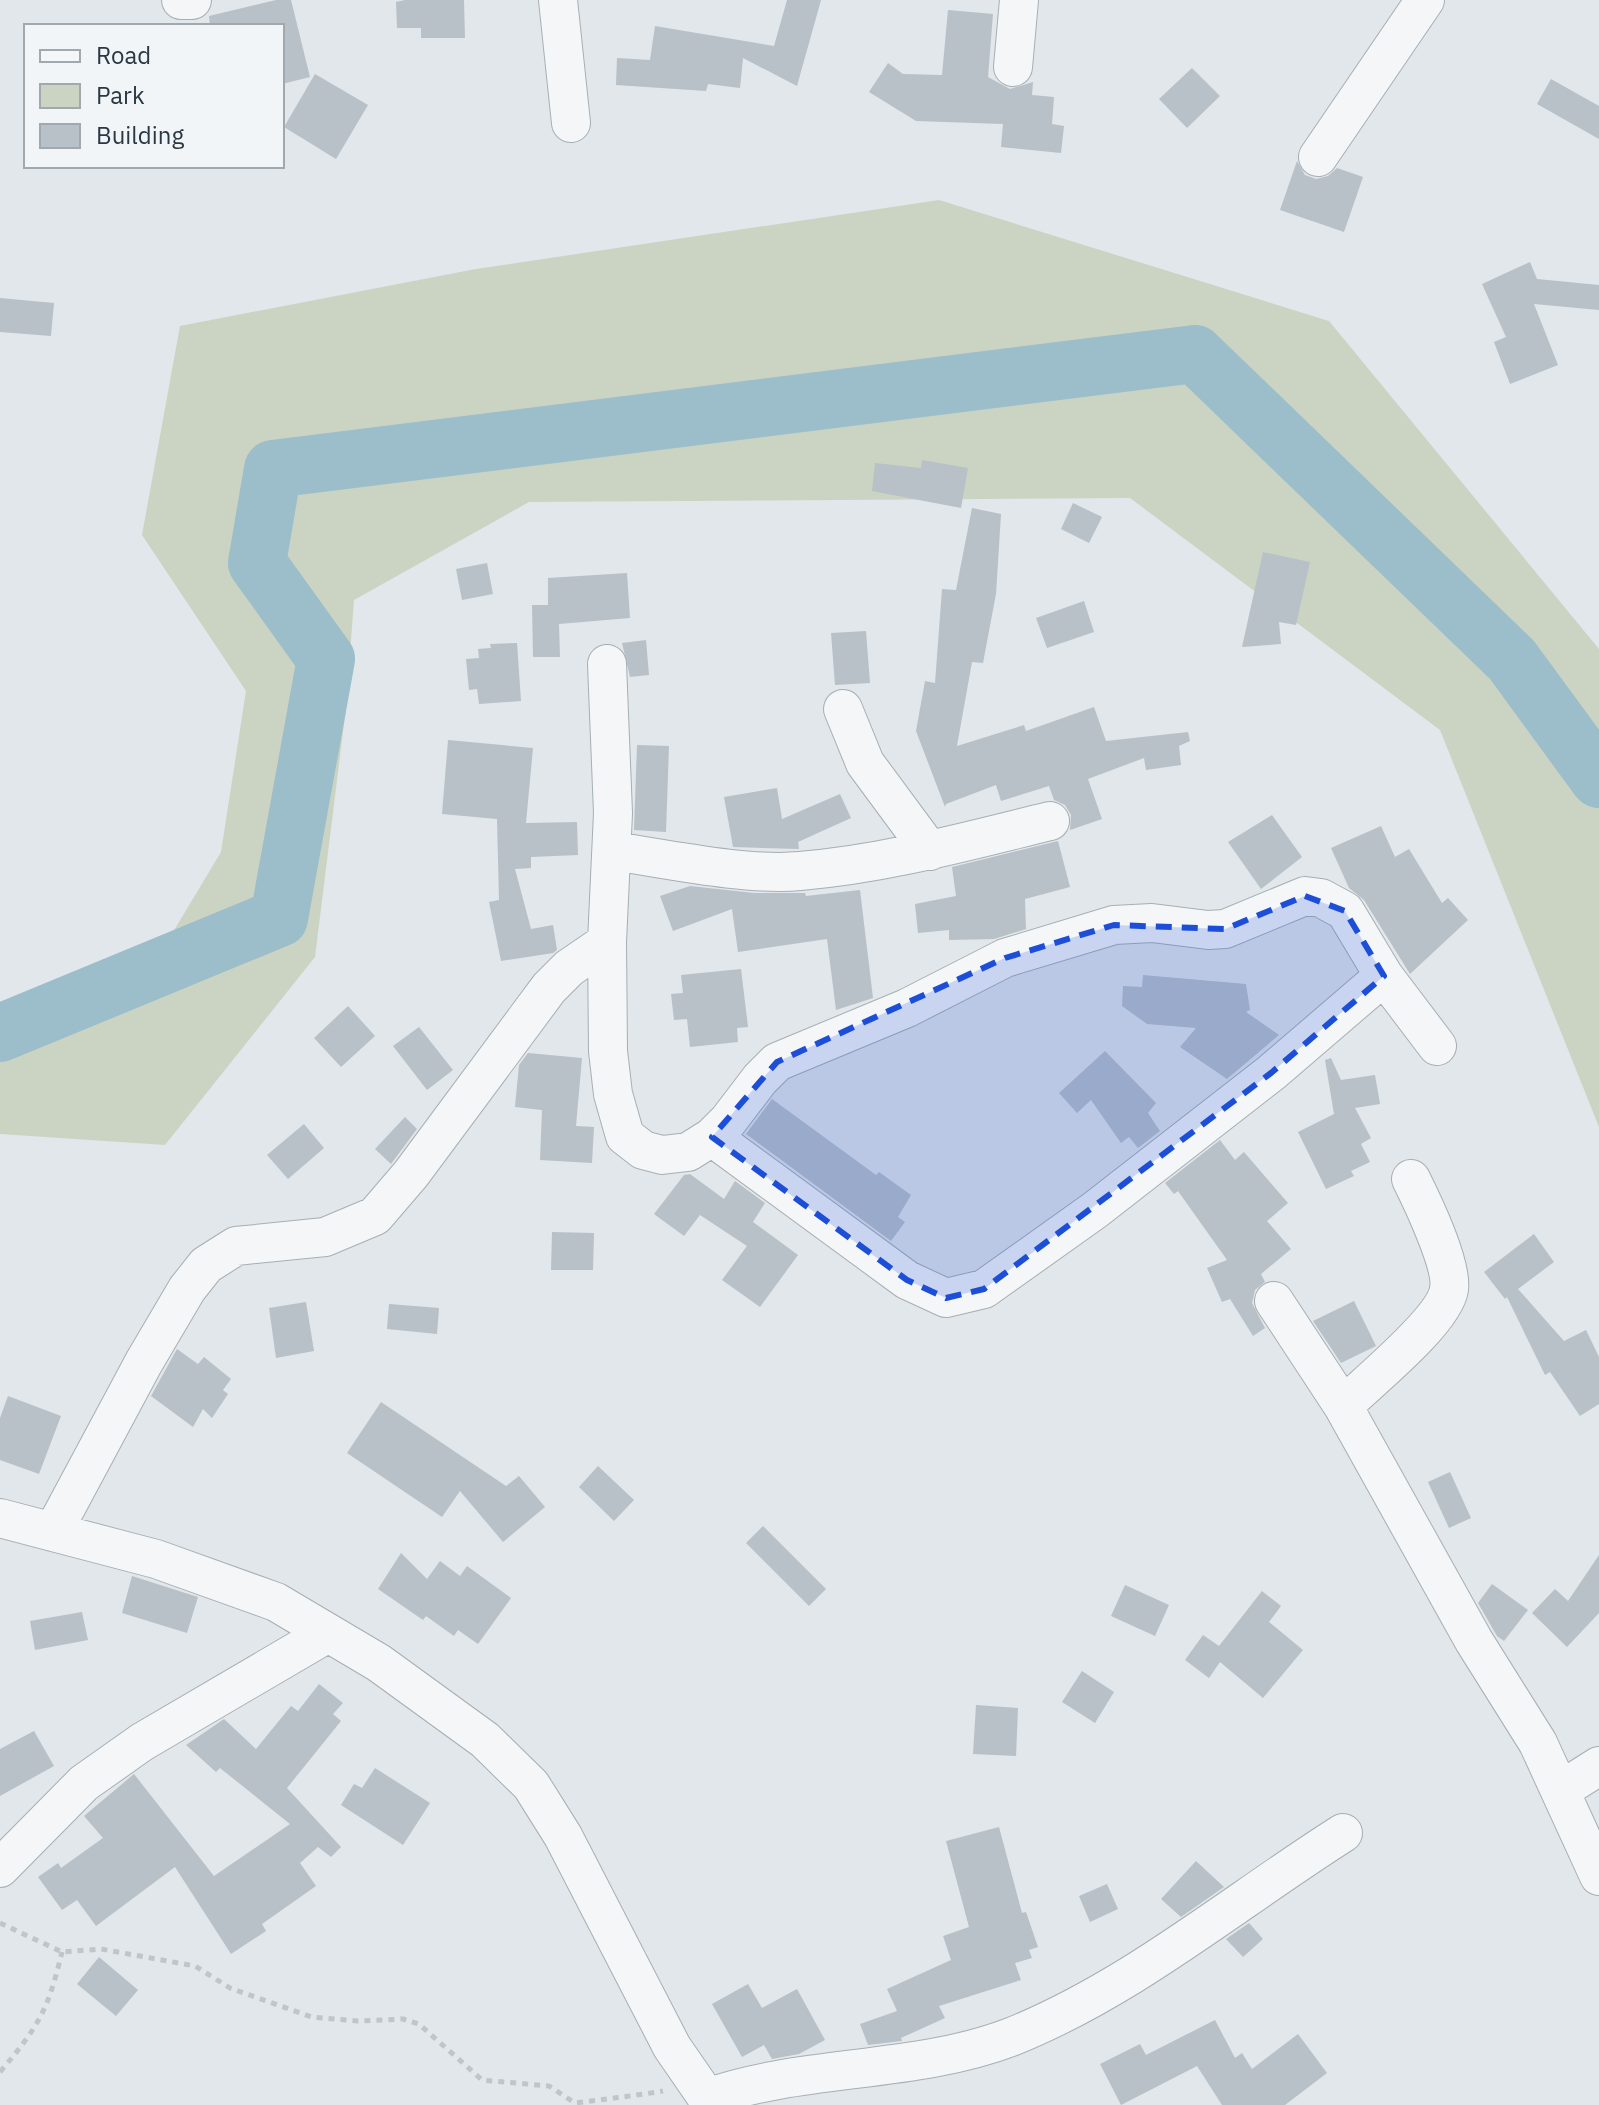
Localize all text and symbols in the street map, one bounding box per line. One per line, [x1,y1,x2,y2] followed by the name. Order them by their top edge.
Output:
[24,24,284,168] legend
[96,39,151,71] text: Road
[96,79,145,111] text: Park
[96,119,184,151] text: Building

